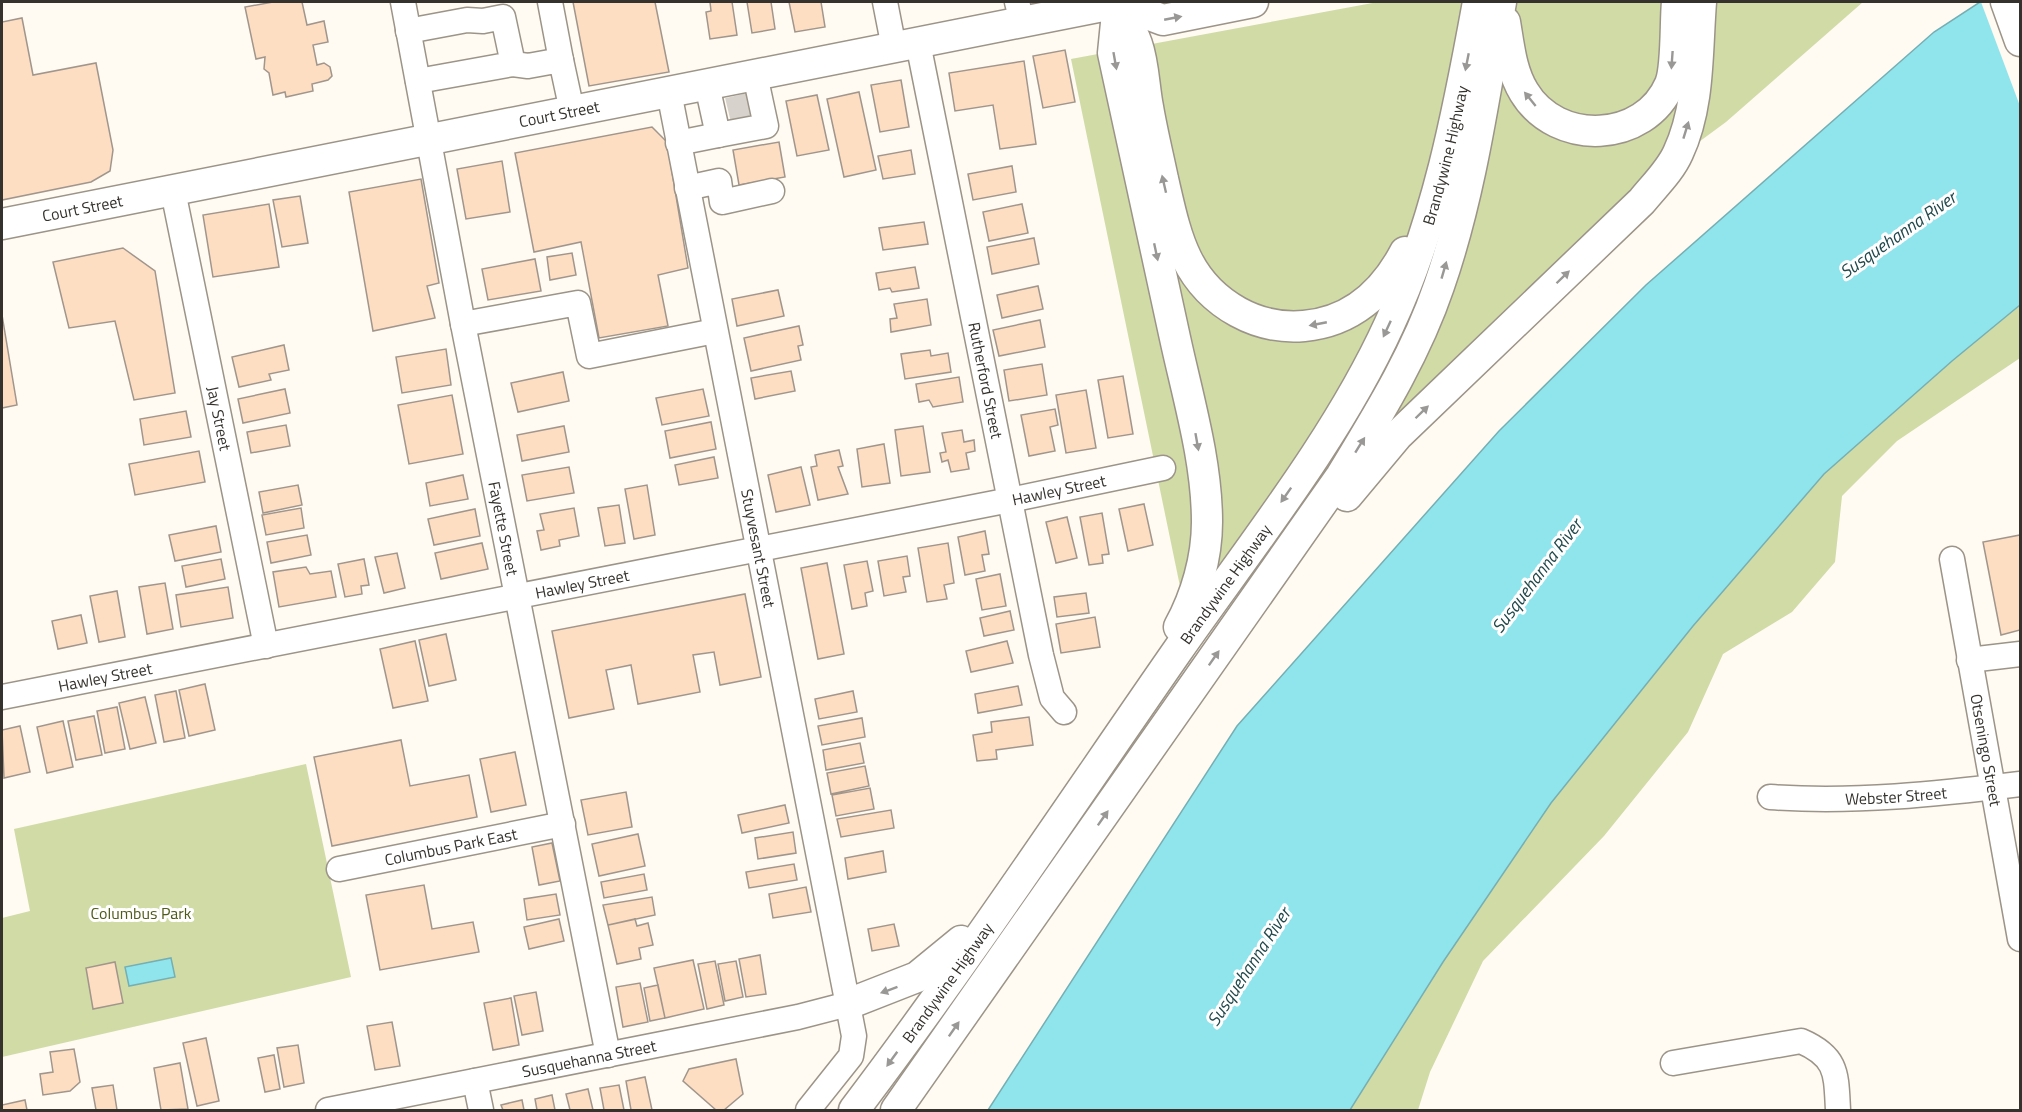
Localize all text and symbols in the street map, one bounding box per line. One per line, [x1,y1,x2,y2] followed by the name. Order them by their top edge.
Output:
[1164,13,1183,22] one-way arrow
[1668,50,1677,69] one-way arrow
[1111,52,1120,71] one-way arrow
[1462,53,1471,72] one-way arrow
[1416,83,1474,228] street label: Brandywine Highway
[1523,91,1536,107] one-way arrow
[517,94,602,133] street label: Court Street
[1682,121,1692,139] one-way arrow
[1159,175,1169,194] one-way arrow
[1834,183,1963,285] water label: Susquehanna River
[40,188,125,228] street label: Court Street
[1152,242,1161,261] one-way arrow
[1440,261,1449,279] one-way arrow
[1555,270,1570,284] one-way arrow
[962,320,1009,441] street label: Rutherford Street
[1308,320,1327,329] one-way arrow
[1383,320,1392,337] one-way arrow
[201,384,238,453] street label: Jay Street
[1414,406,1429,419] one-way arrow
[1193,433,1202,452] one-way arrow
[1355,437,1366,453] one-way arrow
[1010,468,1108,511] street label: Hawley Street
[482,479,525,578] street label: Fayette Street
[735,487,782,610] street label: Stuyvesant Street
[1281,487,1292,503] one-way arrow
[1485,511,1590,638] water label: Susquehanna River
[1174,519,1277,649] street label: Brandywine Highway
[533,563,631,605] street label: Hawley Street
[1208,650,1220,666] one-way arrow
[56,656,154,698] street label: Hawley Street
[1964,692,2008,809] street label: Otseningo Street
[1845,780,1948,811] street label: Webster Street
[1097,810,1109,826] one-way arrow
[382,821,520,872] street label: Columbus Park East
[1200,900,1298,1031] water label: Susquehanna River
[90,901,192,925] park label: Columbus Park
[896,917,999,1048] street label: Brandywine Highway
[880,985,898,995] one-way arrow
[948,1021,960,1037] one-way arrow
[520,1033,659,1083] street label: Susquehanna Street
[886,1051,898,1067] one-way arrow

